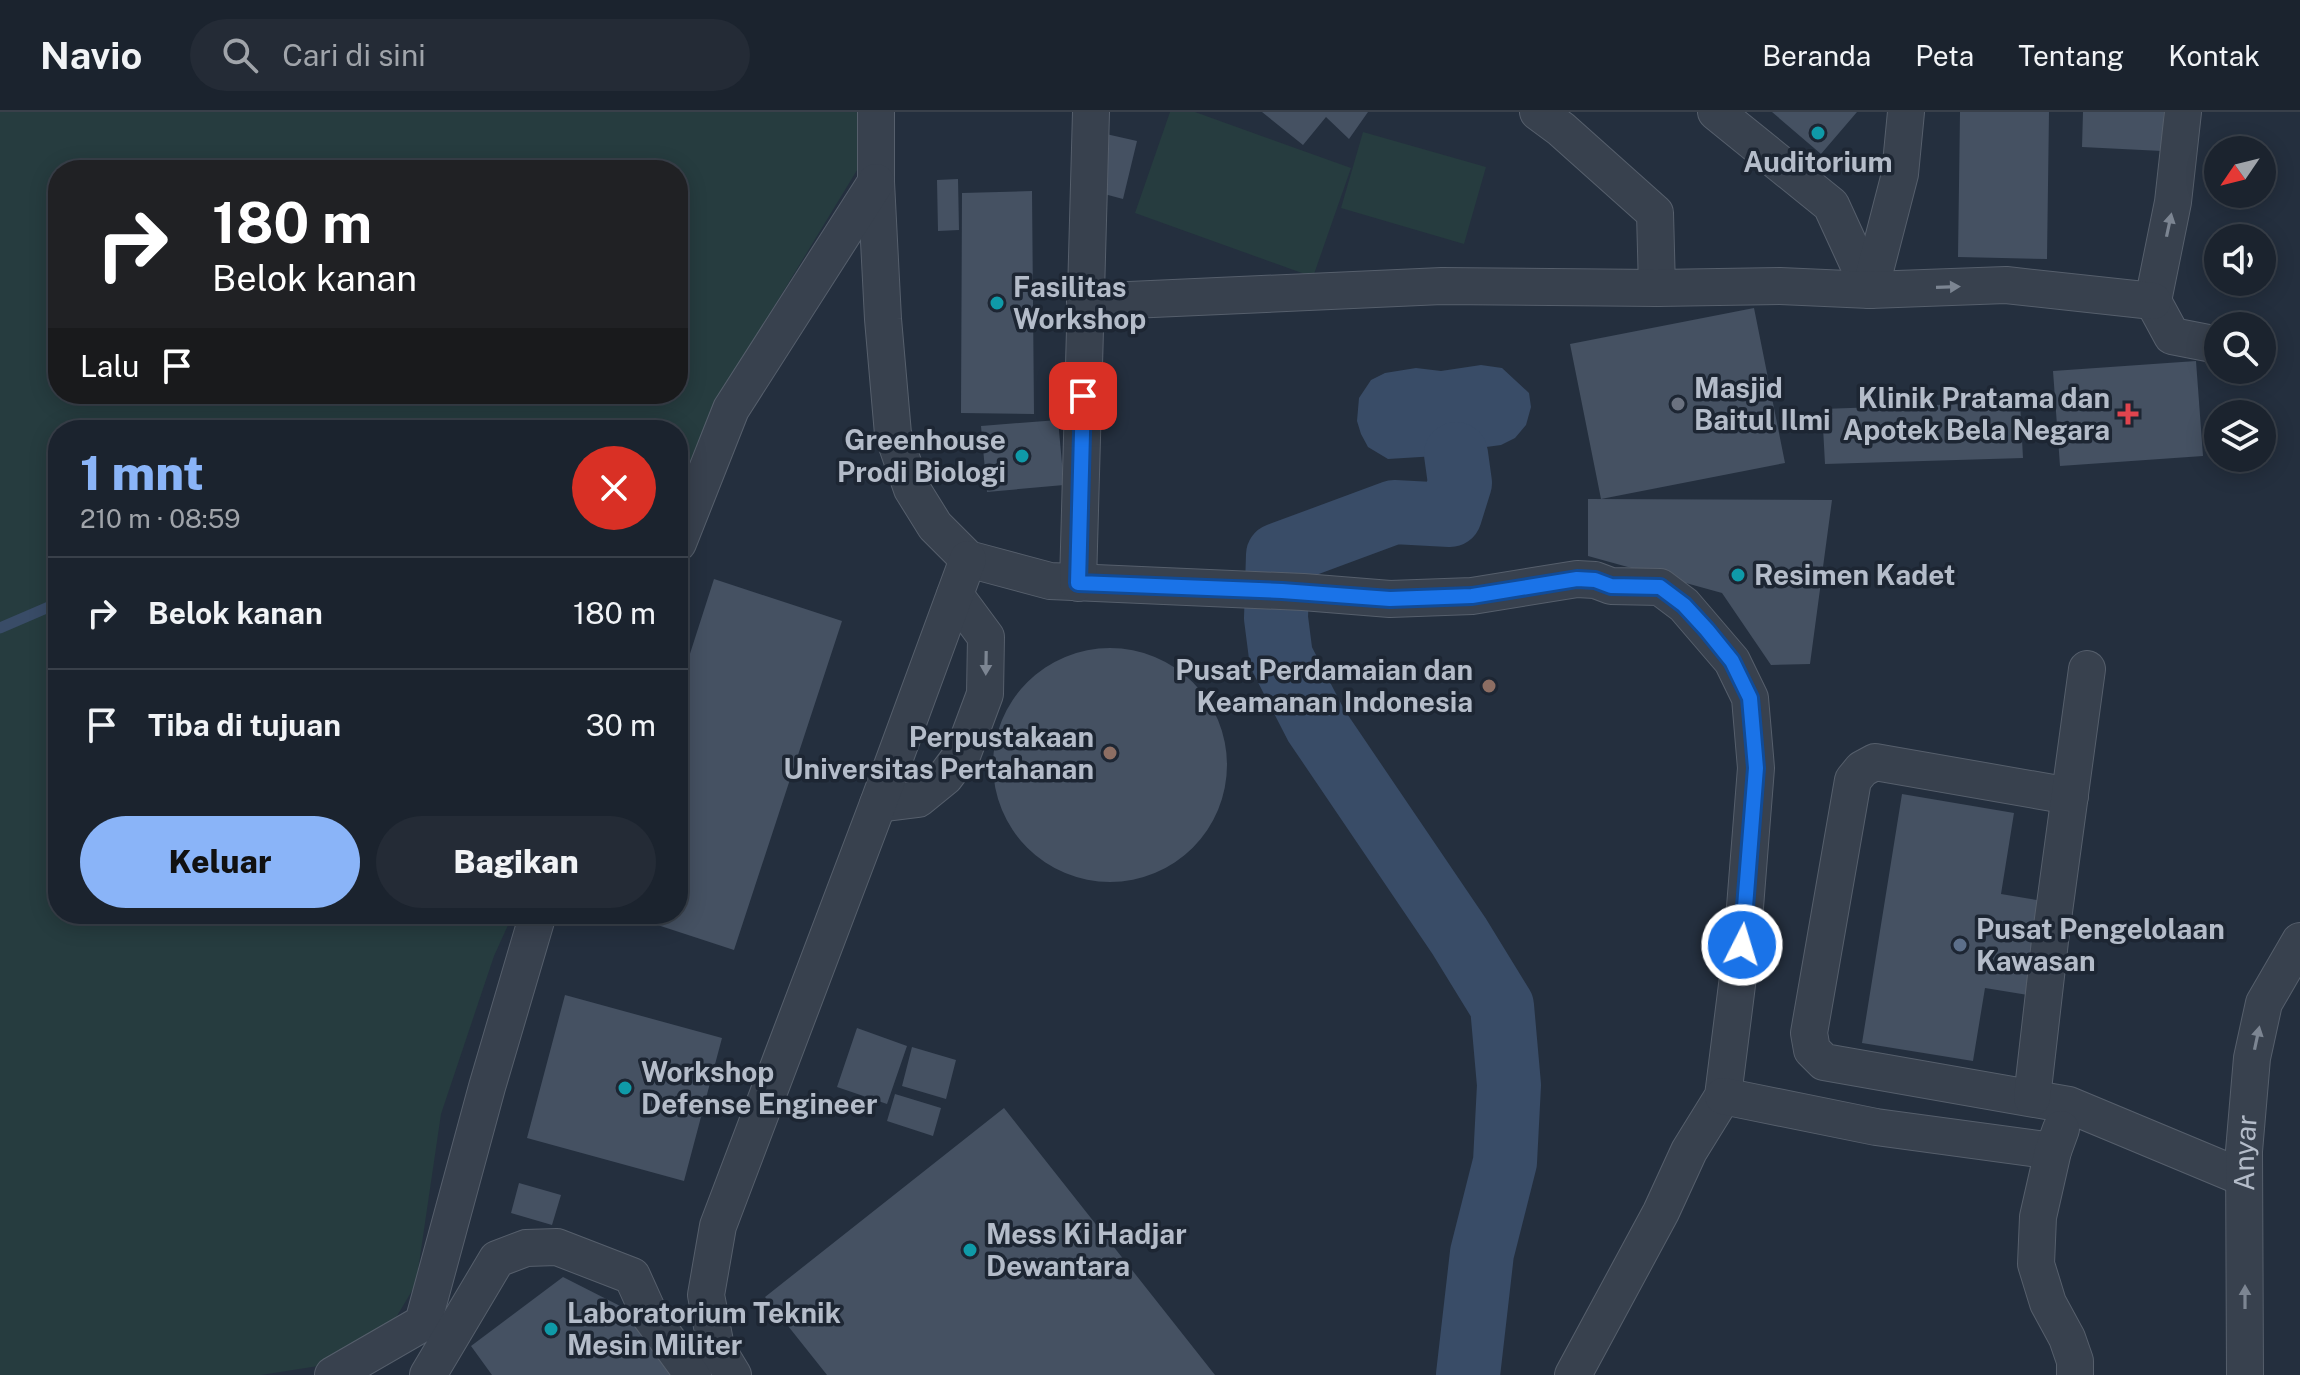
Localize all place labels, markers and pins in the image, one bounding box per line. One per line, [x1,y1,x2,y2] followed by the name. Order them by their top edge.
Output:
[1809,124,1827,142] marker: Auditorium
[1743,145,1893,178] place label: Auditorium
[1013,270,1146,335] place label: Fasilitas Workshop
[988,294,1006,312] marker: Fasilitas Workshop
[1049,362,1117,430] pin
[1694,371,1831,436] place label: Masjid Baitul Ilmi
[1843,381,2110,446] place label: Klinik Pratama dan Apotek Bela Negara
[1669,395,1687,413] marker: Masjid Baitul Ilmi
[2117,403,2139,425] marker: Klinik Pratama dan Apotek Bela Negara
[837,423,1006,488] place label: Greenhouse Prodi Biologi
[1013,447,1031,465] marker: Greenhouse Prodi Biologi
[1754,558,1956,591] place label: Resimen Kadet
[1729,566,1747,584] marker: Resimen Kadet
[1175,653,1473,718] place label: Pusat Perdamaian dan Keamanan Indonesia
[1480,677,1498,695] marker: Pusat Perdamaian dan Keamanan Indonesia
[783,720,1094,785] place label: Perpustakaan Universitas Pertahanan
[1101,744,1119,762] marker: Perpustakaan Universitas Pertahanan
[1976,912,2225,977] place label: Pusat Pengelolaan Kawasan
[1951,936,1969,954] marker: Pusat Pengelolaan Kawasan
[641,1055,877,1120] place label: Workshop Defense Engineer
[616,1079,634,1097] marker: Workshop Defense Engineer
[986,1217,1187,1282] place label: Mess Ki Hadjar Dewantara
[961,1241,979,1259] marker: Mess Ki Hadjar Dewantara
[567,1296,841,1361] place label: Laboratorium Teknik Mesin Militer
[542,1320,560,1338] marker: Laboratorium Teknik Mesin Militer

